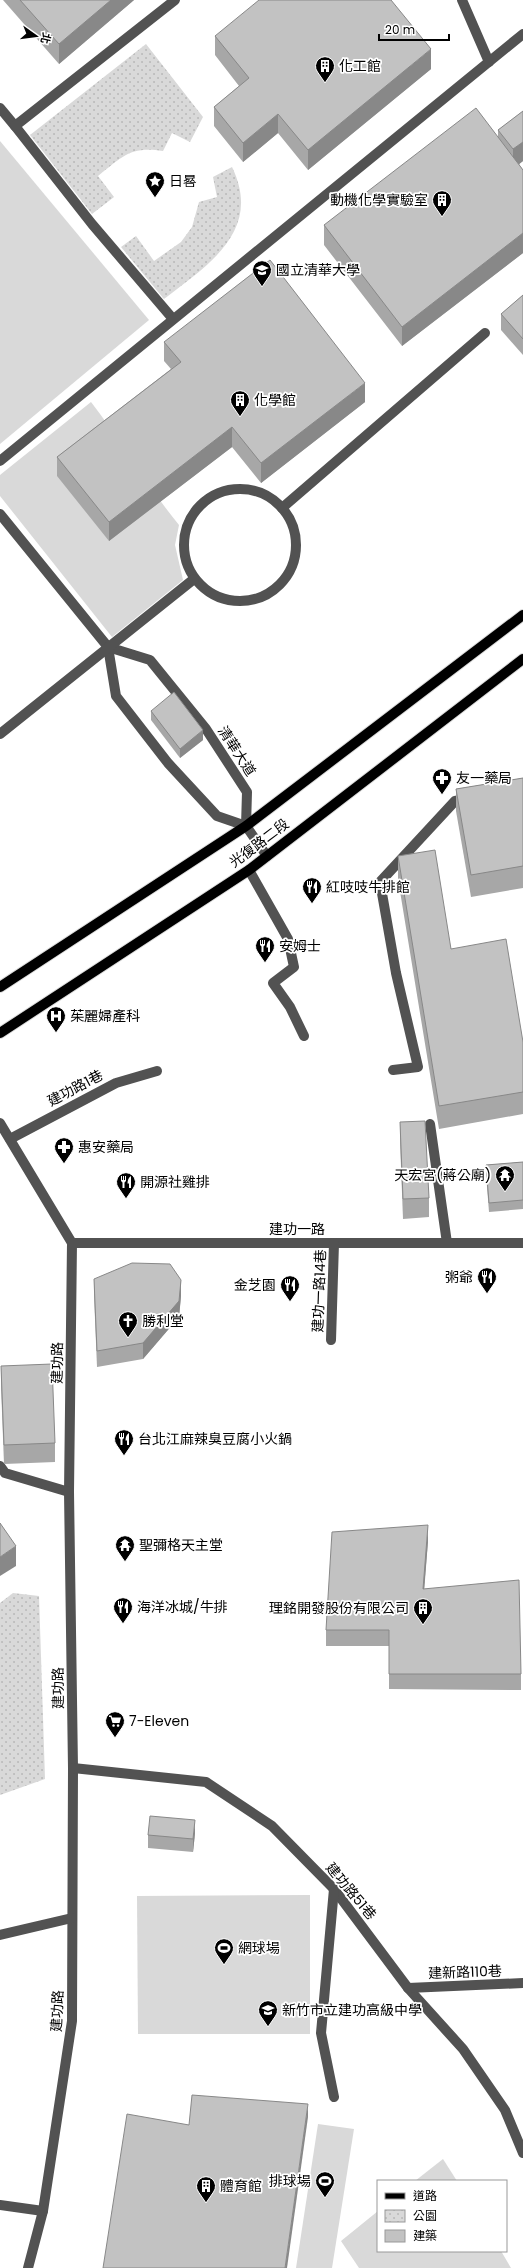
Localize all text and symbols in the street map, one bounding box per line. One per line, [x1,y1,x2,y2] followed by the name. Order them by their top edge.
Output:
[16,16,56,56] north arrow
[379,16,449,42] scale bar
[385,21,415,38] text: 20 m
[37,31,55,46] text: 北
[314,55,336,83] building icon: 化工館
[339,56,381,76] place label: 化工館
[144,170,166,198] place icon: 日晷
[169,171,197,191] place label: 日晷
[431,189,453,217] building icon: 動機化學實驗室
[330,190,428,210] place label: 動機化學實驗室
[251,259,273,287] school or university icon: 國立清華大學
[276,260,360,280] place label: 國立清華大學
[229,389,251,417] building icon: 化學館
[254,390,296,410] place label: 化學館
[213,722,261,780] street label: 清華大道
[431,767,453,795] pharmacy icon: 友一藥局
[456,768,512,788] place label: 友一藥局
[225,814,293,872] street label: 光復路二段
[301,876,323,904] restaurant icon: 紅吱吱牛排館
[326,877,410,897] place label: 紅吱吱牛排館
[254,935,276,963] restaurant icon: 安姆士
[279,936,321,956] place label: 安姆士
[45,1005,67,1033] hospital icon: 茱麗婦產科
[70,1006,140,1026] place label: 茱麗婦產科
[44,1065,106,1111] street label: 建功路1巷
[53,1136,75,1164] pharmacy icon: 惠安藥局
[78,1137,134,1157] place label: 惠安藥局
[494,1164,516,1192] temple icon: 天宏宮(蔣公廟)
[394,1165,491,1185] place label: 天宏宮(蔣公廟)
[115,1171,137,1199] restaurant icon: 開源社雞排
[140,1172,210,1192] place label: 開源社雞排
[269,1219,325,1239] street label: 建功一路
[308,1249,330,1333] street label: 建功一路14巷
[476,1266,498,1294] restaurant icon: 粥爺
[445,1267,473,1287] place label: 粥爺
[279,1274,301,1302] restaurant icon: 金芝園
[234,1275,276,1295] place label: 金芝園
[117,1310,139,1338] church icon: 勝利堂
[142,1311,184,1331] place label: 勝利堂
[47,1342,67,1384] street label: 建功路
[113,1428,135,1456] restaurant icon: 台北江麻辣臭豆腐小火鍋
[138,1429,292,1449] place label: 台北江麻辣臭豆腐小火鍋
[114,1534,136,1562] temple icon: 聖彌格天主堂
[139,1535,223,1555] place label: 聖彌格天主堂
[112,1596,134,1624] restaurant icon: 海洋冰城/牛排
[137,1597,228,1617] place label: 海洋冰城/牛排
[412,1597,434,1625] building icon: 理銘開發股份有限公司
[269,1598,409,1618] place label: 理銘開發股份有限公司
[48,1667,68,1709] street label: 建功路
[104,1710,126,1738] supermarket icon: 7-Eleven
[129,1711,189,1731] place label: 7-Eleven
[321,1858,381,1924] street label: 建功路51巷
[213,1937,235,1965] sports icon: 網球場
[238,1938,280,1958] place label: 網球場
[428,1961,502,1983] street label: 建新路110巷
[46,1990,68,2032] street label: 建功路
[257,1999,279,2027] school or university icon: 新竹市立建功高級中學
[282,2000,422,2020] place label: 新竹市立建功高級中學
[314,2170,336,2198] sports icon: 排球場
[269,2171,311,2191] place label: 排球場
[195,2175,217,2203] building icon: 體育館
[220,2176,262,2196] place label: 體育館
[377,2180,507,2252] legend
[413,2187,437,2204] text: 道路
[413,2207,437,2224] text: 公園
[413,2227,437,2244] text: 建築

